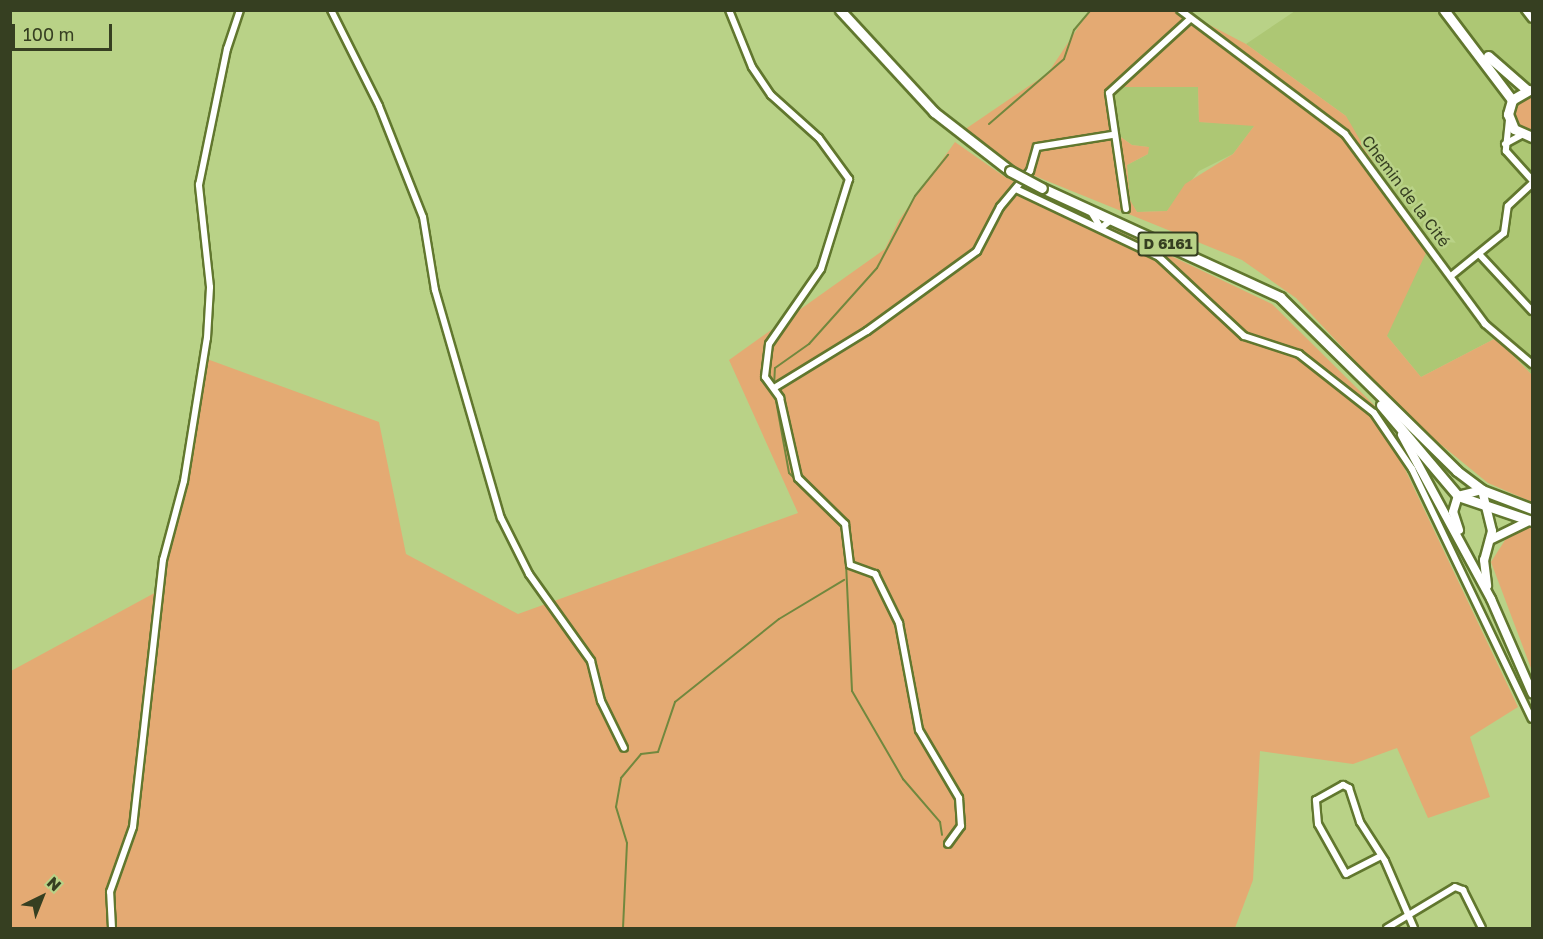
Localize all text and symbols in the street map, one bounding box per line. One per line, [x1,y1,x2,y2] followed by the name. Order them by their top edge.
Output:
[15,12,116,50] scale bar
[23,23,74,45] text: 100 m
[1358,132,1454,250] street label: Chemin de la Cité
[1136,232,1200,256] road number: D 6161
[12,867,72,927] north arrow
[43,872,66,895] text: N

